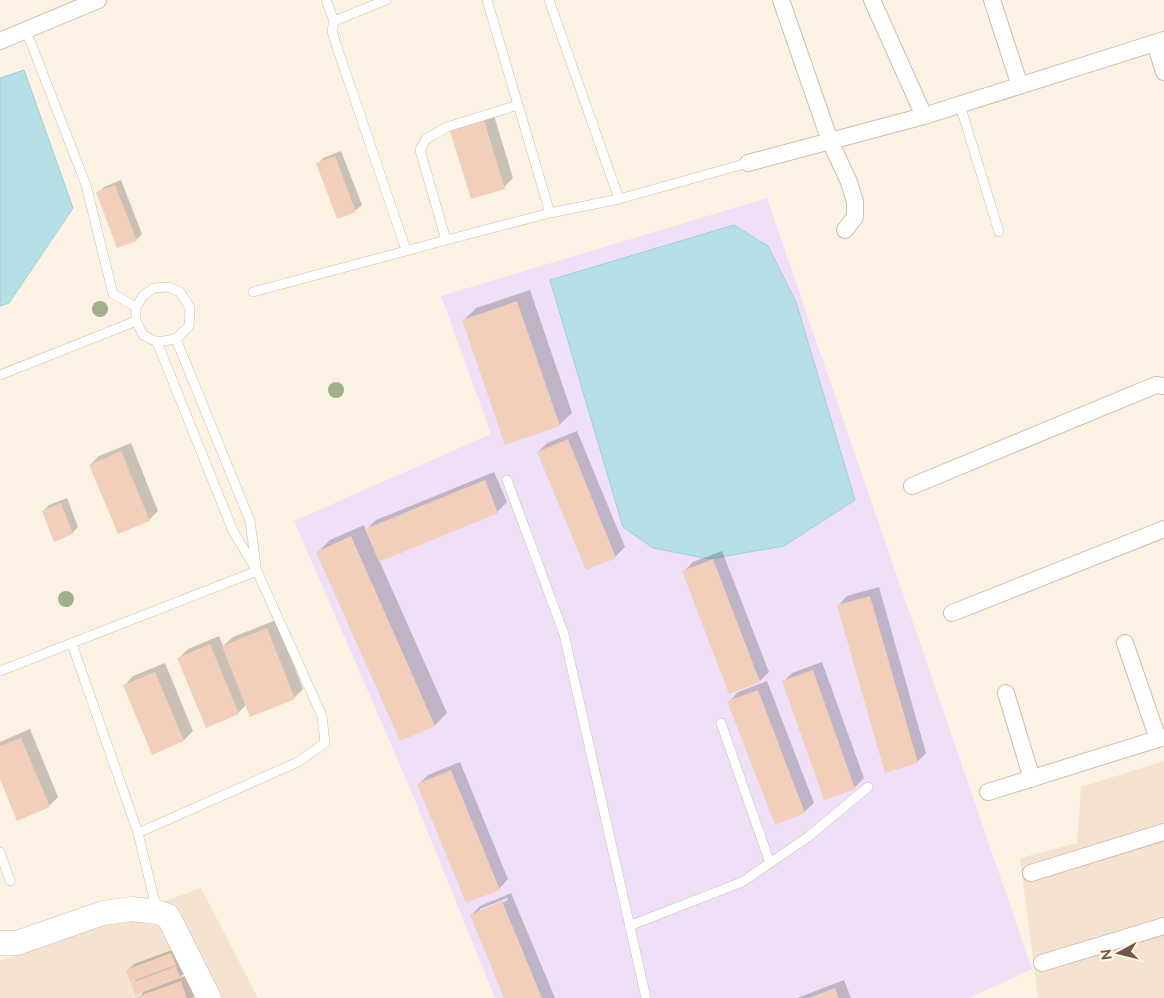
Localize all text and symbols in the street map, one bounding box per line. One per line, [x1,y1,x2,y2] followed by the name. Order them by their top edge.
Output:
[1094,928,1144,978] north arrow
[1098,948,1115,961] text: N

